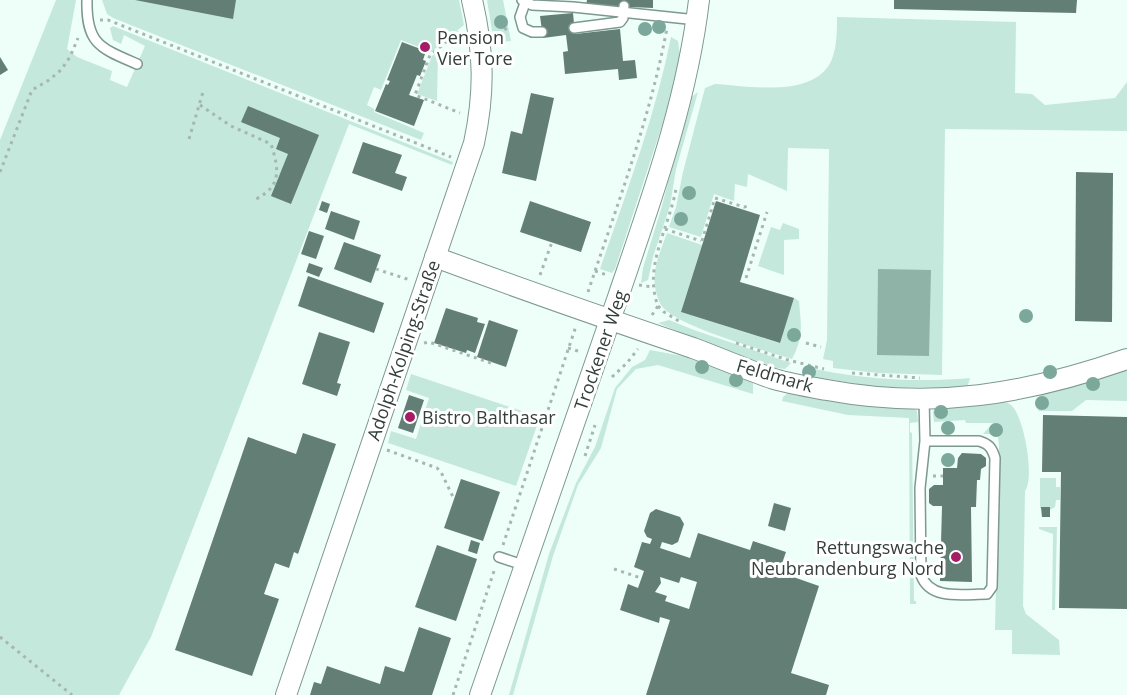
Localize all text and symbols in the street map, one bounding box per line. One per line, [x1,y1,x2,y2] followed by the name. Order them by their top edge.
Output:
[437,25,513,70] place label: Pension Vier Tore
[418,40,432,54] marker: Pension Vier Tore
[361,257,445,443] street label: Adolph-Kolping-Straße
[568,286,632,413] street label: Trockener Weg
[734,353,817,397] street label: Feldmark
[422,405,556,429] place label: Bistro Balthasar
[403,410,417,424] marker: Bistro Balthasar
[751,535,944,580] place label: Rettungswache Neubrandenburg Nord
[949,550,963,564] marker: Rettungswache Neubrandenburg Nord

